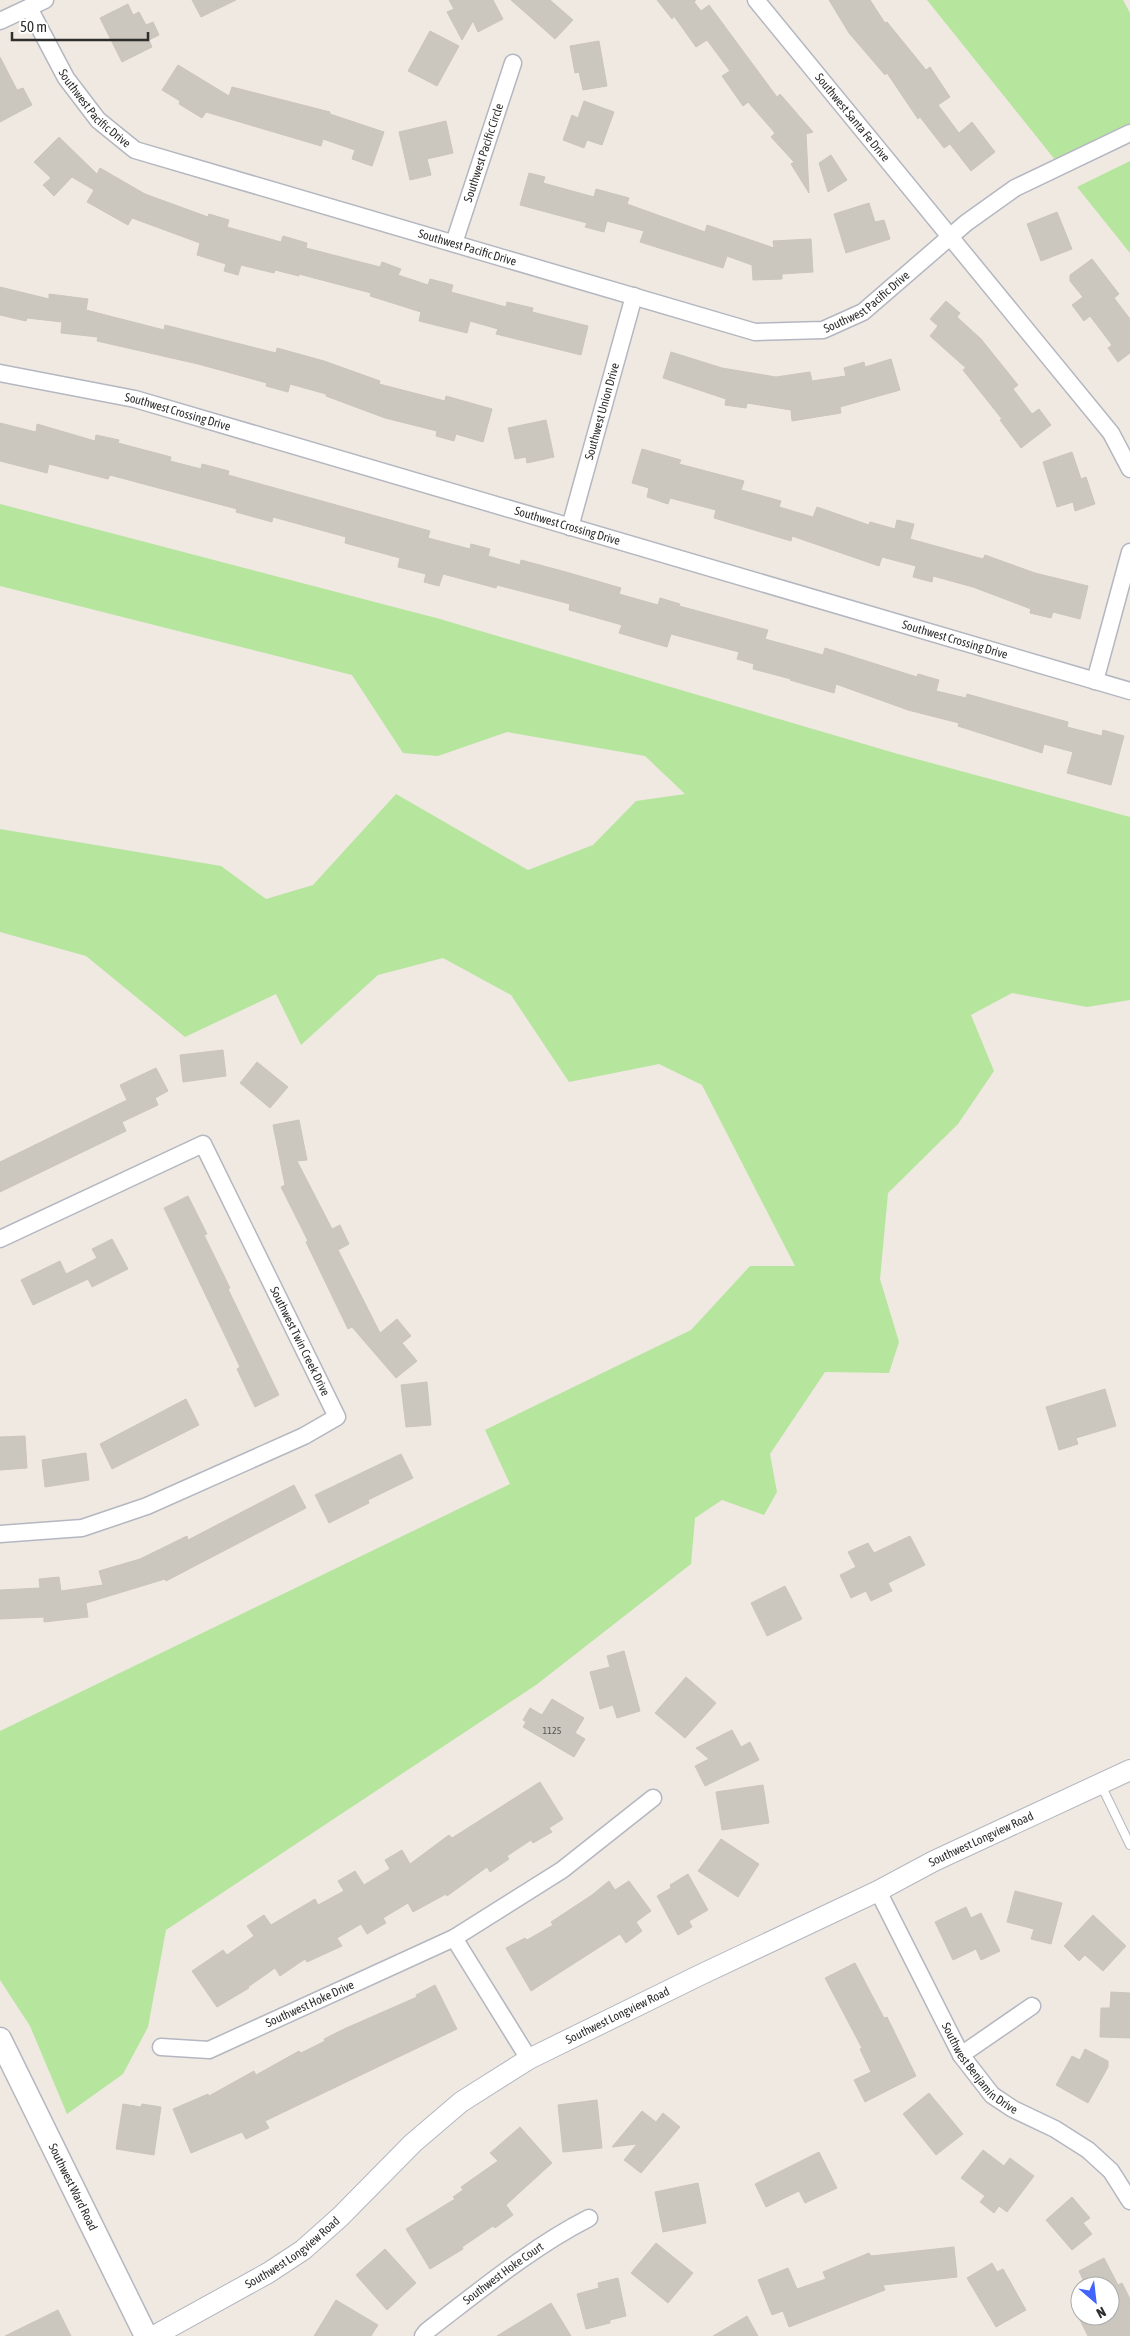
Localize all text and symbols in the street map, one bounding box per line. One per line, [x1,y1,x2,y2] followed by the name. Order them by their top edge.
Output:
[12,10,149,42] scale bar
[20,18,47,35] text: 50 m
[56,67,133,151] street label: Southwest Pacific Drive
[812,71,893,164] street label: Southwest Santa Fe Drive
[461,102,506,204] street label: Southwest Pacific Circle
[417,227,518,269] street label: Southwest Pacific Drive
[821,268,912,336] street label: Southwest Pacific Drive
[582,361,622,461] street label: Southwest Union Drive
[124,390,232,434] street label: Southwest Crossing Drive
[513,504,622,548] street label: Southwest Crossing Drive
[900,617,1009,662] street label: Southwest Crossing Drive
[267,1284,333,1398] street label: Southwest Twin Creek Drive
[543,1725,562,1736] house number: 1125
[926,1809,1036,1870] street label: Southwest Longview Road
[263,1978,356,2030] street label: Southwest Hoke Drive
[563,1984,672,2047] street label: Southwest Longview Road
[939,2020,1020,2117] street label: Southwest Benjamin Drive
[45,2141,100,2233] street label: Southwest Ward Road
[243,2214,343,2291] street label: Southwest Longview Road
[460,2239,547,2307] street label: Southwest Hoke Court
[1070,2276,1120,2326] north arrow
[1094,2303,1109,2321] text: N

